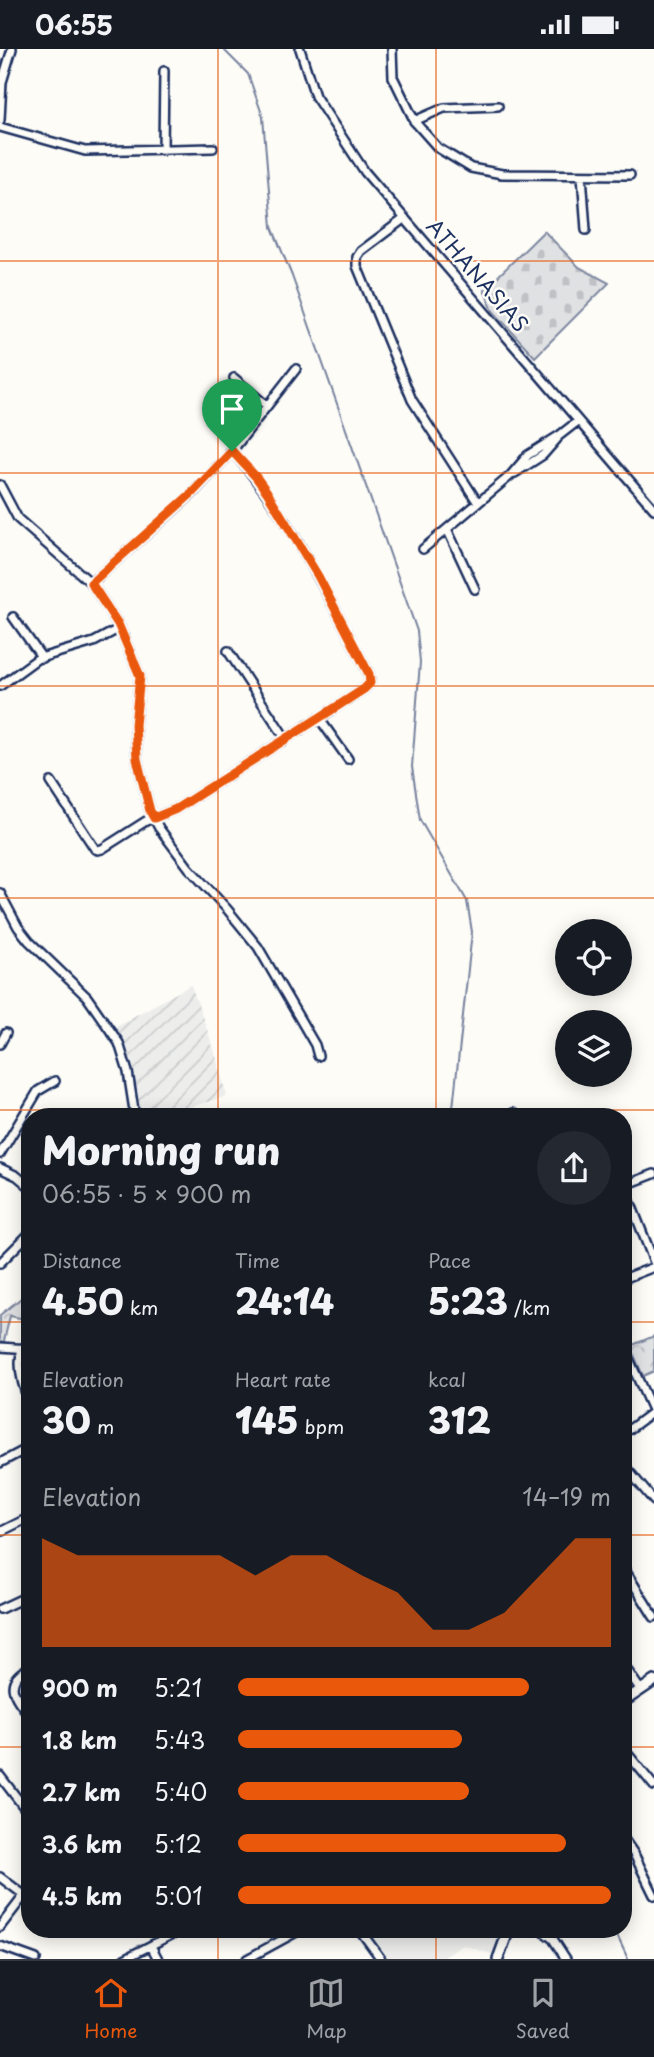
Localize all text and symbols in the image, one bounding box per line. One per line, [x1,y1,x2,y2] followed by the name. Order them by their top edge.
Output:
[35,5,113,44] text: 06:55
[420,211,537,339] street label: ATHANASIAS
[202,379,262,451] pin
[213,390,251,428] icon: arrive
[555,919,632,1087] map controls
[555,919,632,996] button: locate
[555,1010,632,1087] button: layers
[42,1121,280,1178] text: Morning run
[537,1131,611,1205] button: share
[42,1176,252,1211] text: 06:55 · 5 × 900 m
[42,1246,122,1274] text: Distance
[235,1246,280,1274] text: Time
[428,1246,471,1274] text: Pace
[42,1274,124,1327] text: 4.50
[235,1274,334,1327] text: 24:14
[428,1274,508,1327] text: 5:23
[124,1293,158,1321] text: km
[508,1293,550,1321] text: /km
[42,1365,124,1393] text: Elevation
[235,1365,331,1393] text: Heart rate
[428,1365,466,1393] text: kcal
[42,1393,91,1446] text: 30
[235,1393,299,1446] text: 145
[428,1393,491,1446] text: 312
[91,1412,114,1440] text: m
[299,1412,344,1440] text: bpm
[42,1479,141,1514] text: Elevation
[522,1479,611,1514] text: 14–19 m
[42,1670,118,1705] text: 900 m
[154,1670,202,1705] text: 5:21
[42,1722,117,1757] text: 1.8 km
[154,1722,205,1757] text: 5:43
[42,1774,121,1809] text: 2.7 km
[154,1774,207,1809] text: 5:40
[42,1826,122,1861] text: 3.6 km
[154,1826,202,1861] text: 5:12
[42,1878,122,1913] text: 4.5 km
[154,1878,202,1913] text: 5:01
[84,1974,137,2044] tab: Home
[306,1974,347,2044] tab: Map
[516,1974,570,2044] tab: Saved

